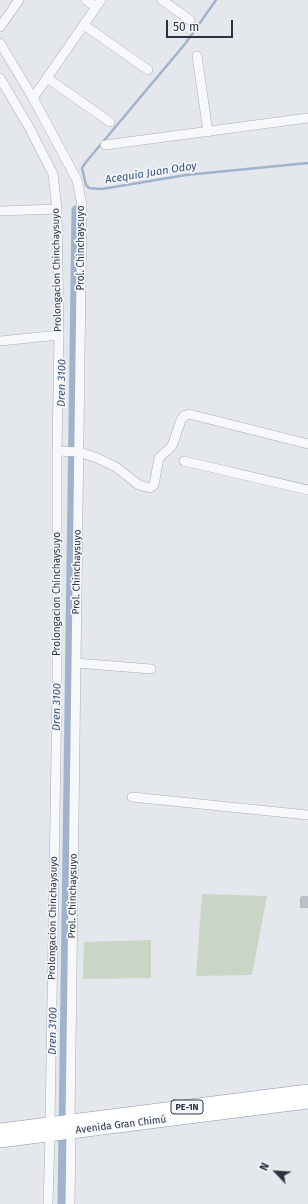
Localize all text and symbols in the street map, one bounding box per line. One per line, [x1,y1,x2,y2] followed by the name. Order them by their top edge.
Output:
[168,12,235,38] scale bar
[173,20,199,34] text: 50 m
[104,159,198,187] water label: Acequia Juan Odoy
[75,205,87,291] street label: Prol. Chinchaysuyo
[50,208,64,332] street label: Prolongacion Chinchaysuyo
[55,359,69,407] water label: Dren 3100
[70,529,84,615] street label: Prol. Chinchaysuyo
[51,532,63,656] street label: Prolongacion Chinchaysuyo
[50,683,64,731] water label: Dren 3100
[66,853,80,939] street label: Prol. Chinchaysuyo
[46,856,60,980] street label: Prolongacion Chinchaysuyo
[46,1007,60,1055] water label: Dren 3100
[171,1100,203,1114] road number: PE-1N
[75,1113,167,1137] street label: Avenida Gran Chimú
[256,1152,296,1192] north arrow
[257,1161,272,1173] text: N

